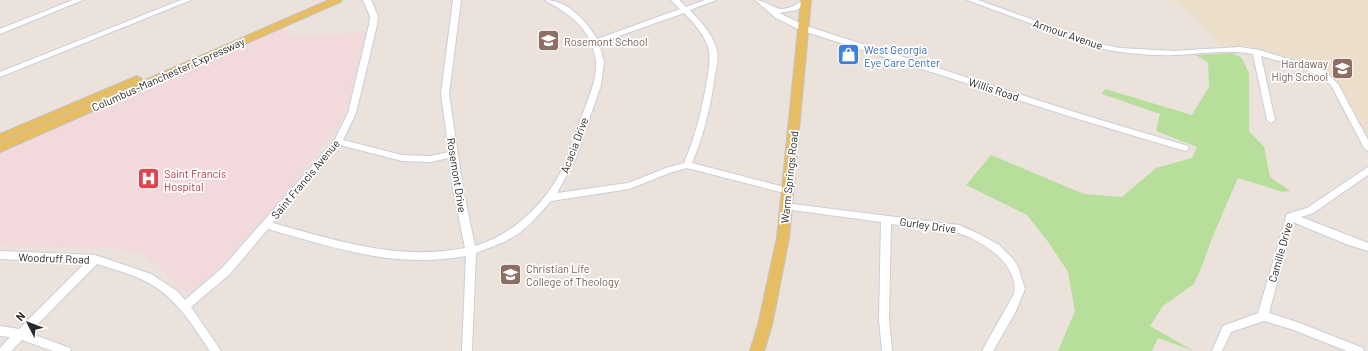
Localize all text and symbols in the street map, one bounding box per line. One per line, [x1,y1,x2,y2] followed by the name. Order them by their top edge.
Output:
[1031,16,1105,52] street label: Armour Avenue
[536,28,562,54] school or university icon: Rosemont School
[90,34,246,114] street label: Columbus-Manchester Expressway
[564,35,648,48] place label: Rosemont School
[836,42,862,68] shop icon: West Georgia Eye Care Center
[864,43,940,69] place label: West Georgia Eye Care Center
[1330,56,1356,82] school or university icon: Hardaway High School
[1271,57,1328,83] place label: Hardaway High School
[967,75,1021,103] street label: Willis Road
[557,115,591,175] street label: Acacia Drive
[778,130,800,224] street label: Warm Springs Road
[268,137,342,221] street label: Saint Francis Avenue
[445,137,469,213] street label: Rosemont Drive
[135,166,161,192] hospital icon: Saint Francis Hospital
[164,167,226,193] place label: Saint Francis Hospital
[899,215,957,235] street label: Gurley Drive
[1265,220,1295,283] street label: Camille Drive
[18,250,90,266] street label: Woodruff Road
[497,261,523,287] school or university icon: Christian Life College of Theology
[526,262,619,288] place label: Christian Life College of Theology
[8,303,48,343] north arrow
[13,309,27,323] text: N

